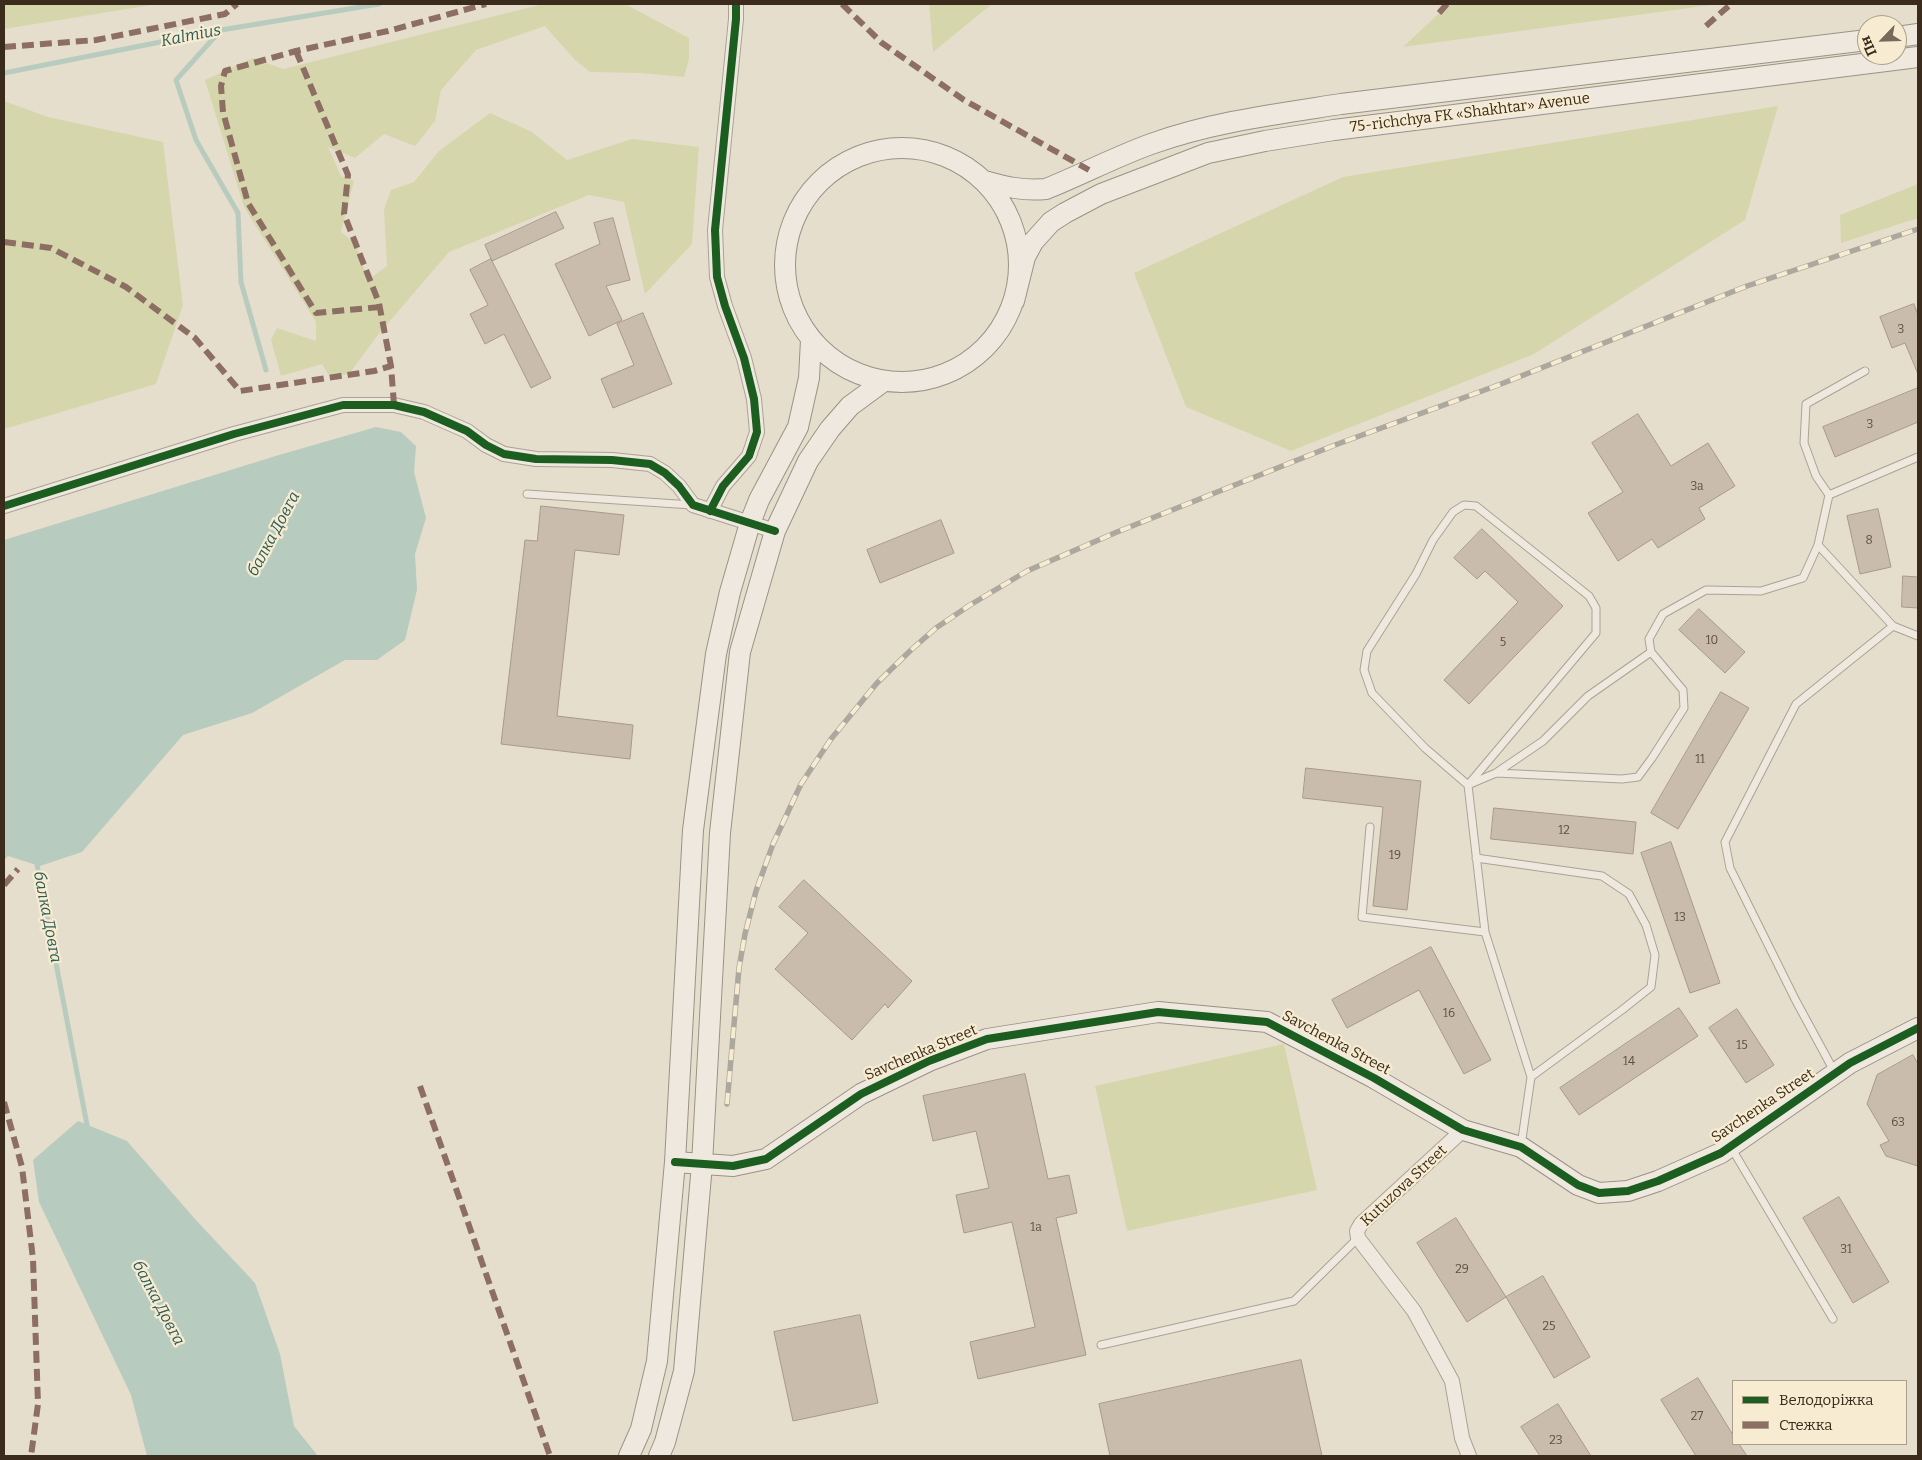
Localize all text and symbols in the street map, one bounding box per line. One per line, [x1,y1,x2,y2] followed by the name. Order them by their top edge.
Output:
[1857,15,1907,65] north arrow
[159,21,223,51] water label: Kalmius
[1857,33,1881,59] text: Пн
[1349,89,1591,137] street label: 75-richchya FK «Shakhtar» Avenue
[1898,323,1904,337] house number: 3
[1867,418,1873,432] house number: 3
[1690,480,1704,494] house number: 3а
[244,488,304,580] water label: балка Довга
[1865,534,1873,548] house number: 8
[1706,634,1718,648] house number: 10
[1500,636,1506,650] house number: 5
[1695,753,1705,767] house number: 11
[1558,824,1570,838] house number: 12
[1389,849,1401,863] house number: 19
[29,869,65,965] water label: балка Довга
[1674,911,1686,925] house number: 13
[1279,1007,1393,1079] street label: Savchenka Street
[1443,1007,1455,1021] house number: 16
[862,1021,980,1085] street label: Savchenka Street
[1736,1039,1748,1053] house number: 15
[1623,1055,1635,1069] house number: 14
[1708,1065,1818,1147] street label: Savchenka Street
[1891,1116,1905,1130] house number: 63
[1357,1142,1451,1230] street label: Kutuzova Street
[1030,1221,1042,1235] house number: 1а
[1840,1243,1852,1257] house number: 31
[128,1257,188,1349] water label: балка Довга
[1455,1263,1469,1277] house number: 29
[1543,1320,1555,1334] house number: 25
[1732,1380,1907,1445] legend
[1779,1391,1873,1409] text: Велодоріжка
[1691,1410,1703,1424] house number: 27
[1779,1416,1832,1434] text: Стежка
[1549,1434,1563,1448] house number: 23

